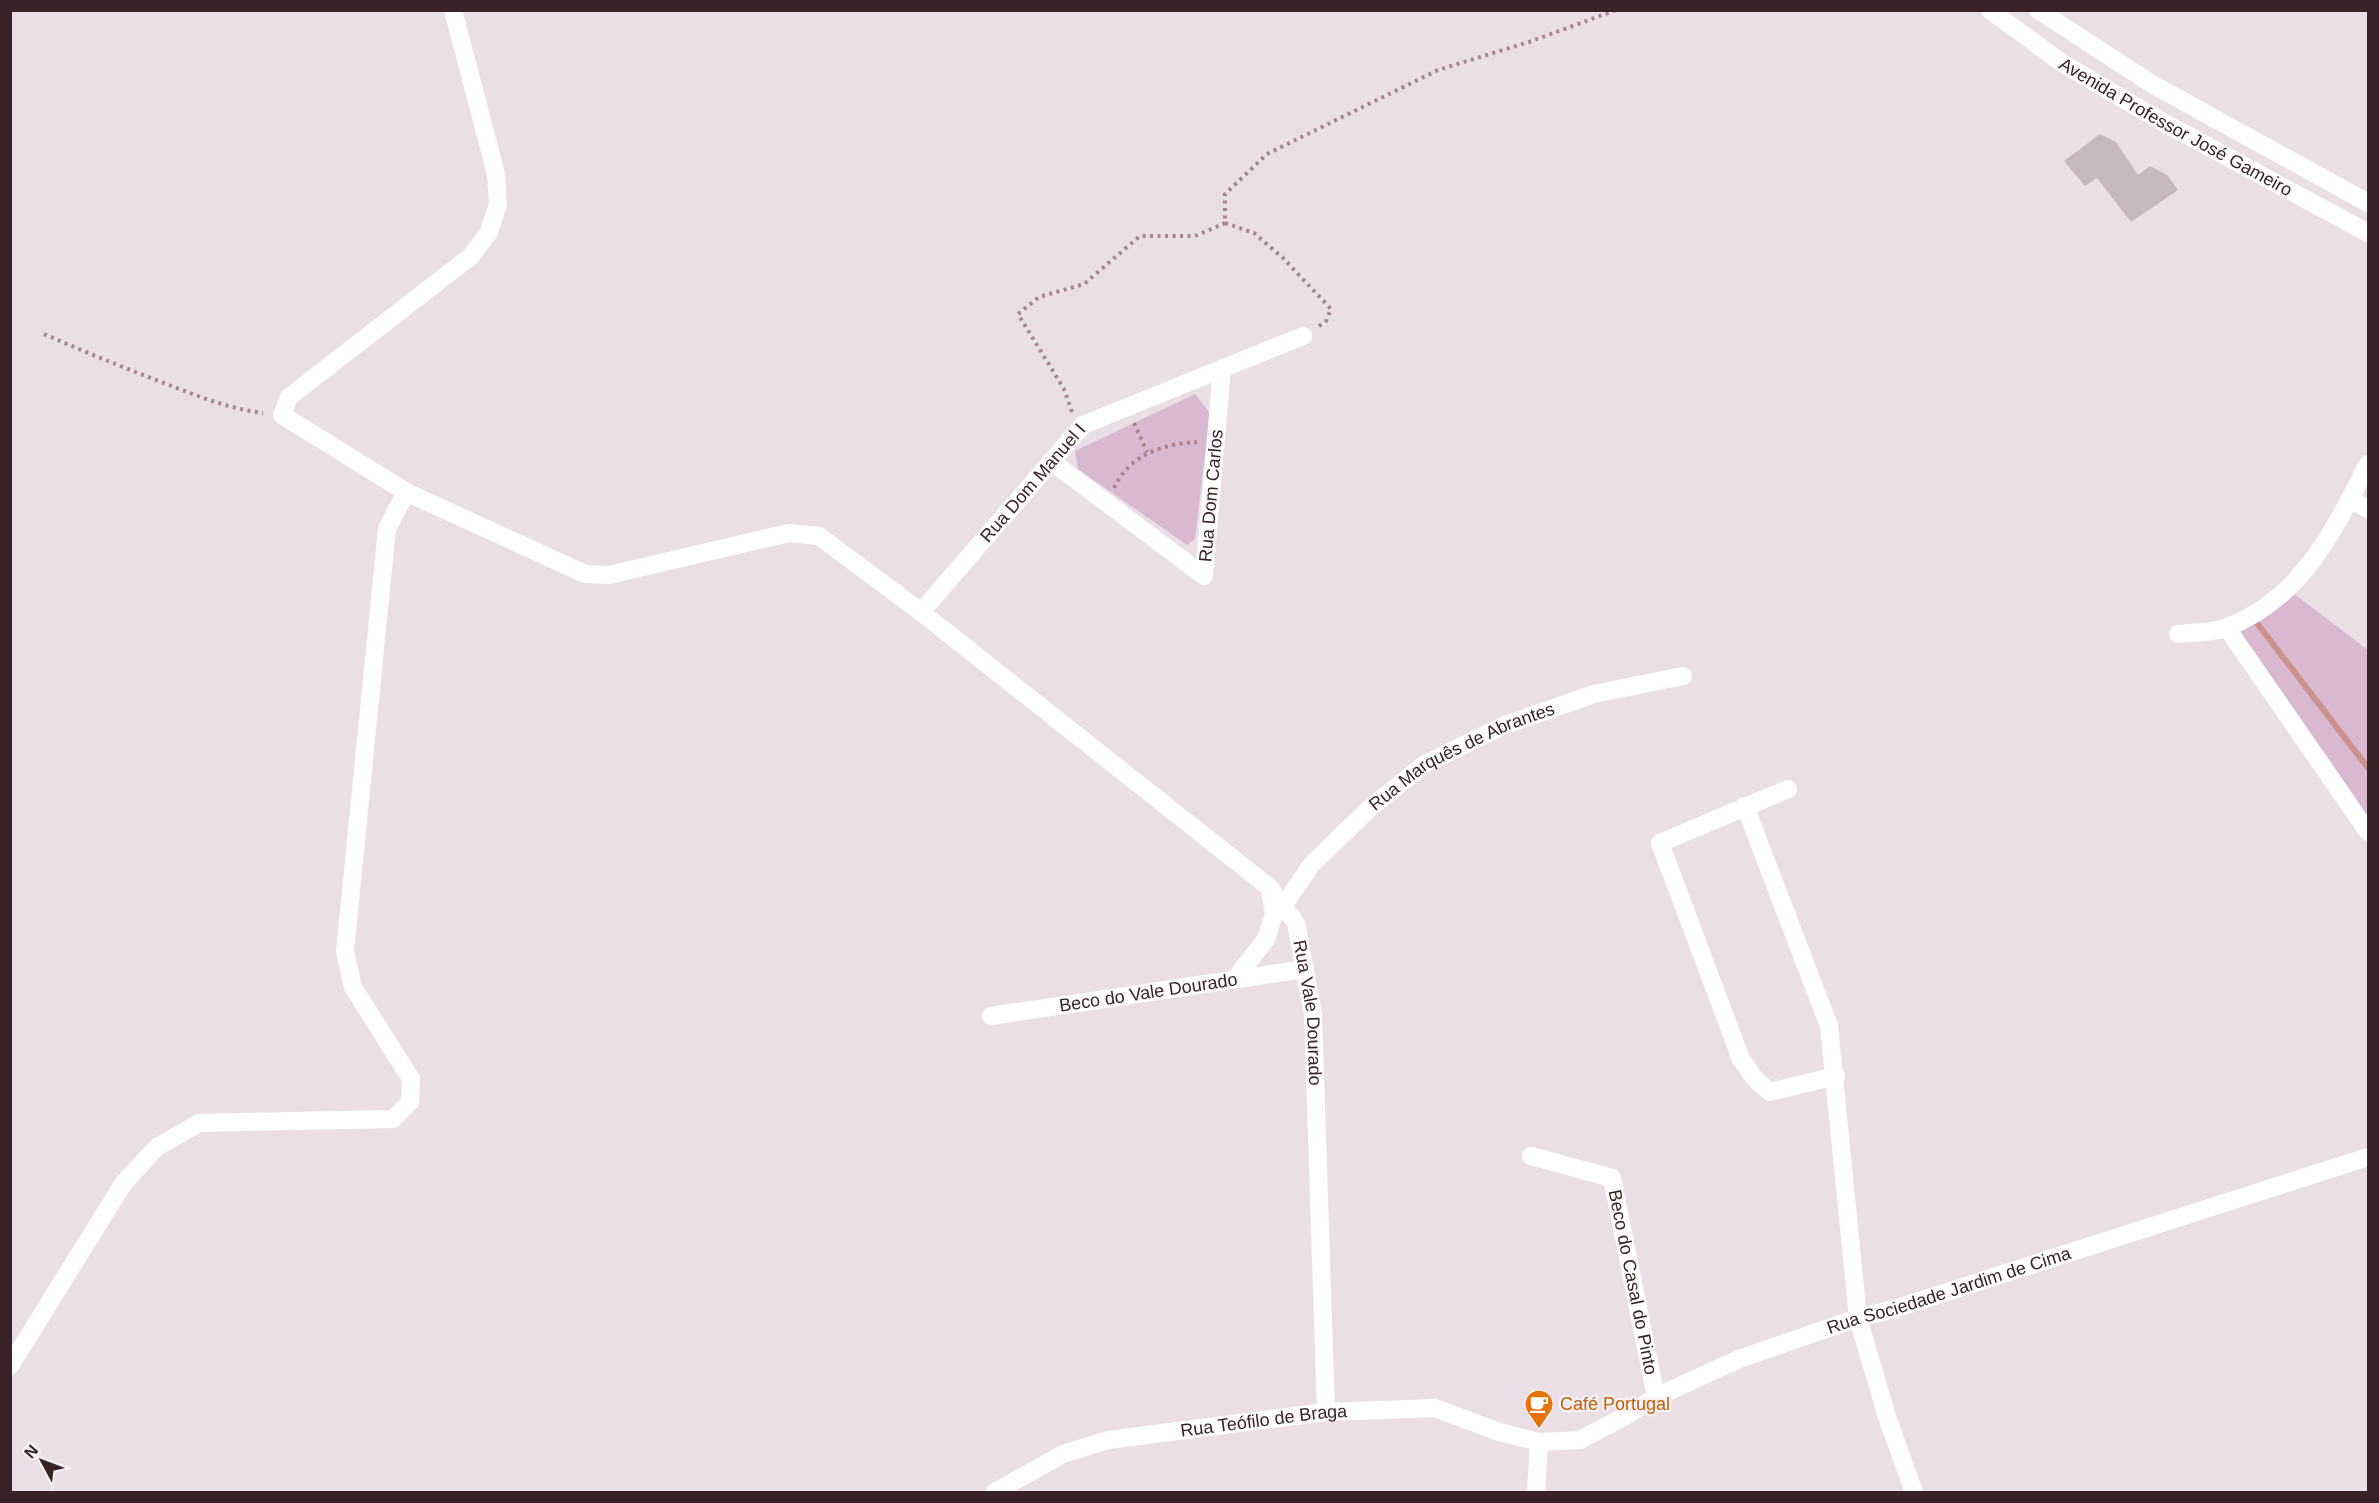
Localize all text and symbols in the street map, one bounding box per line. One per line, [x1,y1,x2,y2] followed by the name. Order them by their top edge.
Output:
[2056,54,2296,200] street label: Avenida Professor José Gameiro
[976,419,1090,546] street label: Rua Dom Manuel I
[1195,429,1227,563] street label: Rua Dom Carlos
[1365,699,1557,815] street label: Rua Marquês de Abrantes
[1289,938,1325,1086] street label: Rua Vale Dourado
[1058,969,1239,1016] street label: Beco do Vale Dourado
[1605,1188,1661,1376] street label: Beco do Casal do Pinto
[1824,1243,2074,1338] street label: Rua Sociedade Jardim de Cima
[1523,1388,1555,1430] cafe icon: Café Portugal
[1560,1394,1670,1414] place label: Café Portugal
[1179,1401,1348,1441] street label: Rua Teófilo de Braga
[12,1431,72,1491] north arrow
[21,1442,41,1461] text: N

